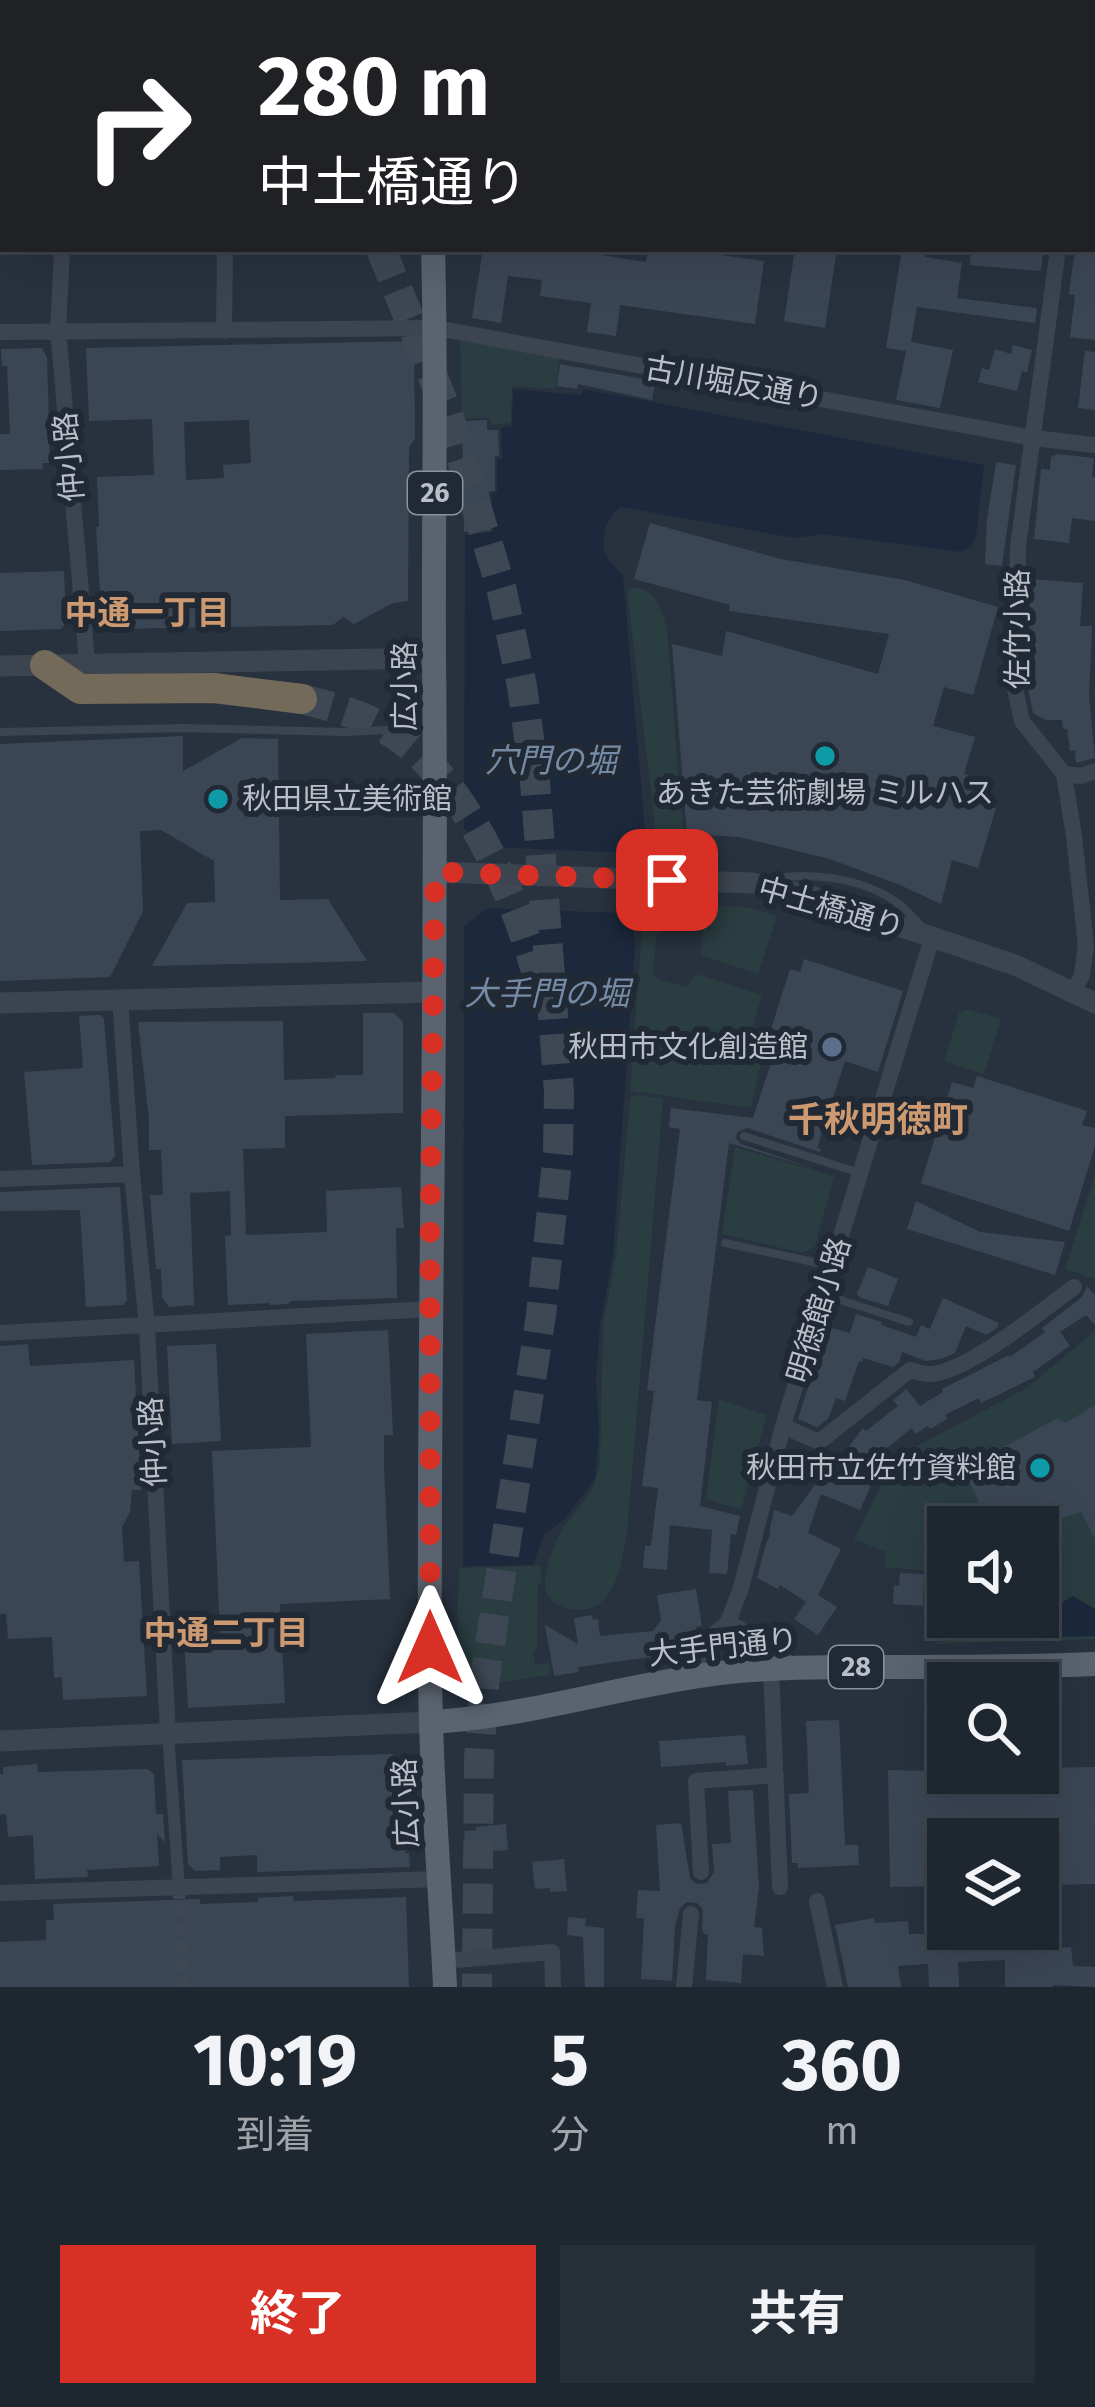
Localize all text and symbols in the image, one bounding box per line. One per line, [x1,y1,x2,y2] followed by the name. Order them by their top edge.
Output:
[258,36,490,137] text: 280 m
[60,48,216,204] icon: right
[258,151,528,215] text: 中土橋通り
[642,350,826,416] street label: 古川堀反通り
[47,411,91,503] street label: 仲小路
[408,472,462,514] road number: 26
[1000,569,1036,689] street label: 佐竹小路
[65,593,230,633] district label: 中通一丁目
[387,641,423,731] street label: 広小路
[485,741,622,781] water label: 穴門の堀
[812,743,838,769] marker: あきた芸術劇場 ミルハス
[656,775,994,811] place label: あきた芸術劇場 ミルハス
[242,781,452,817] place label: 秋田県立美術館
[205,786,231,812] marker: 秋田県立美術館
[616,829,718,931] pin
[634,847,700,913] icon: arrive
[754,870,908,946] street label: 中土橋通り
[465,974,635,1014] water label: 大手門の堀
[568,1029,808,1065] place label: 秋田市文化創造館
[819,1034,845,1060] marker: 秋田市文化創造館
[788,1098,968,1142] district label: 千秋明徳町
[780,1233,858,1387] street label: 明徳館小路
[133,1396,173,1488] street label: 仲小路
[746,1450,1016,1486] place label: 秋田市立佐竹資料館
[1027,1455,1053,1481] marker: 秋田市立佐竹資料館
[927,1506,1059,1950] map controls
[927,1506,1059,1638] button: sound
[367,1585,493,1711] position arrow
[144,1613,309,1653] district label: 中通二丁目
[647,1621,799,1673] street label: 大手門通り
[829,1646,883,1688] road number: 28
[927,1662,1059,1794] button: search
[386,1757,426,1849] street label: 広小路
[927,1818,1059,1950] button: layers
[193,2018,357,2104] text: 10:19
[550,2018,589,2104] text: 5
[782,2023,902,2109] text: 360
[825,2108,859,2154] text: m
[236,2112,314,2158] text: 到着
[550,2112,589,2158] text: 分
[60,2245,536,2383] button: 終了
[560,2245,1035,2383] button: 共有

